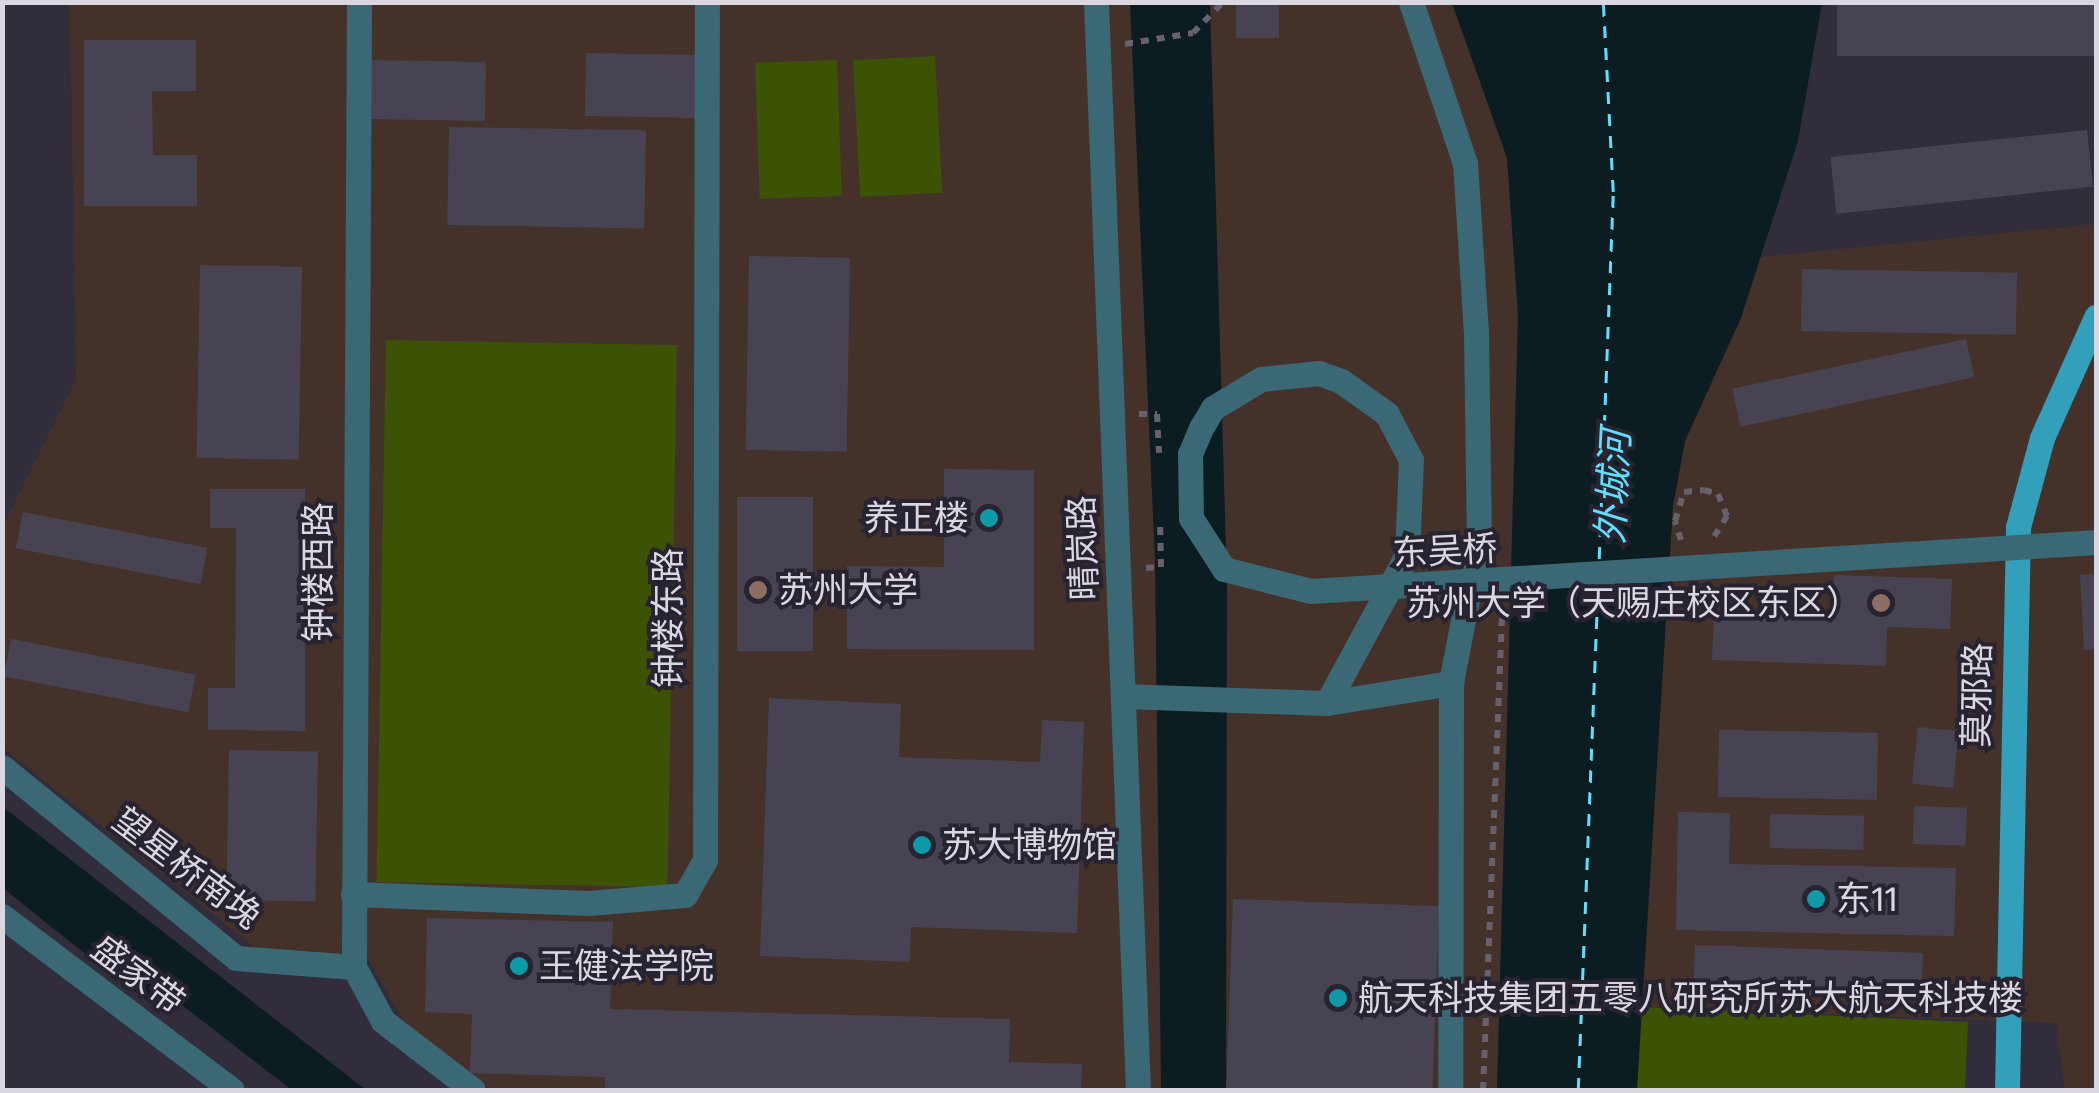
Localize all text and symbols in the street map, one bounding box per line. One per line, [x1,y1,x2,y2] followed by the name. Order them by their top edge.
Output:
[1588,429,1640,545] water label: 外城河
[1060,495,1106,601] street label: 晴岚路
[864,497,969,539] place label: 养正楼
[297,502,339,642] street label: 钟楼西路
[978,507,1000,529] marker: 养正楼
[1391,527,1499,575] street label: 东吴桥
[647,548,689,688] street label: 钟楼东路
[778,569,918,611] place label: 苏州大学
[747,579,769,601] marker: 苏州大学
[1406,582,1861,624] place label: 苏州大学（天赐庄校区东区）
[1870,592,1892,614] marker: 苏州大学（天赐庄校区东区）
[1955,642,1999,748] street label: 莫邪路
[104,799,270,937] street label: 望星桥南堍
[942,824,1117,866] place label: 苏大博物馆
[911,834,933,856] marker: 苏大博物馆
[1836,878,1898,920] place label: 东11
[1805,888,1827,910] marker: 东11
[83,927,193,1023] street label: 盛家带
[539,945,714,987] place label: 王健法学院
[508,955,530,977] marker: 王健法学院
[1358,977,2023,1019] place label: 航天科技集团五零八研究所苏大航天科技楼
[1327,987,1349,1009] marker: 航天科技集团五零八研究所苏大航天科技楼

